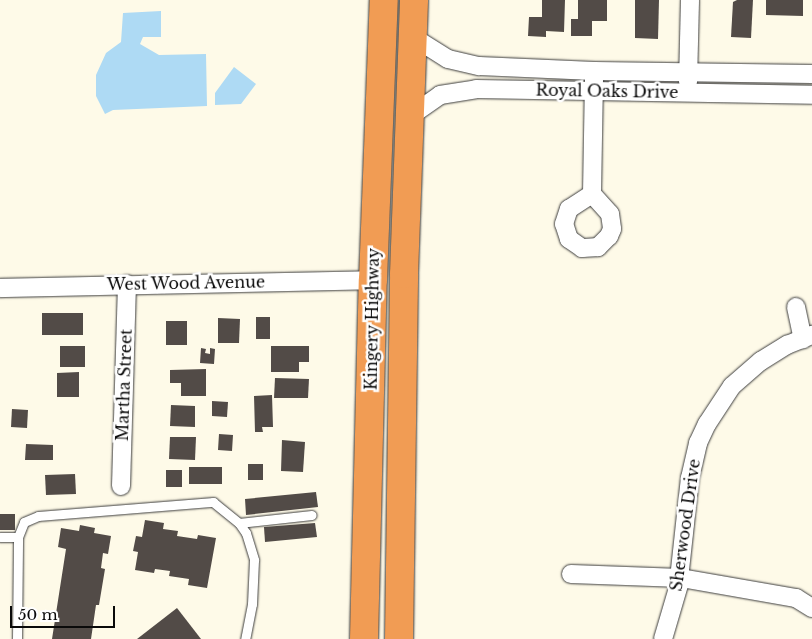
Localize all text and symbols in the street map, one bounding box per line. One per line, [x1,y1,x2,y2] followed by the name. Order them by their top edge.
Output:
[536,80,678,102] street label: Royal Oaks Drive
[361,247,383,391] street label: Kingery Highway
[106,272,266,294] street label: West Wood Avenue
[112,328,136,442] street label: Martha Street
[666,458,704,592] street label: Sherwood Drive
[12,596,118,628] scale bar
[18,605,58,624] text: 50 m

